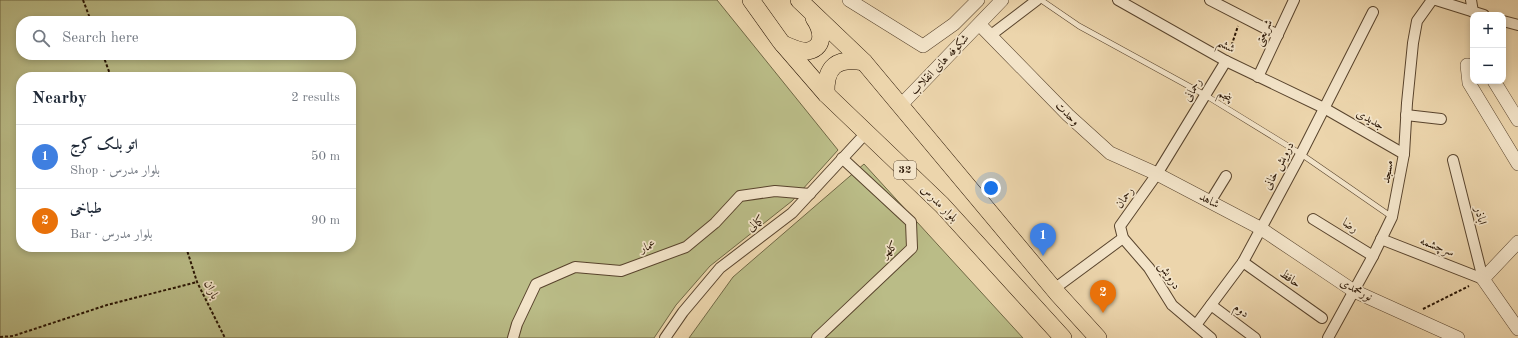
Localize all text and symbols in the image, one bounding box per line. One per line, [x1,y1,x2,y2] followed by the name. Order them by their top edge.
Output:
[1470,12,1506,84] map controls
[1470,12,1506,48] button: +
[16,16,356,60] search box
[1253,18,1277,49] street label: شریعتی
[30,27,52,49] icon: search
[62,31,139,46] text: Search here
[908,32,973,98] street label: شکوفه های انقلاب
[1213,36,1237,60] street label: ششم
[1470,48,1506,84] button: −
[1181,76,1205,104] street label: رحمانی
[1214,87,1235,109] street label: پنجم
[32,90,87,107] text: Nearby
[291,91,340,104] text: 2 results
[1052,100,1082,129] street label: وحدت
[1354,108,1386,132] street label: جدیدی
[70,138,138,153] text: اتو بلک کرج
[1261,140,1298,193] street label: درویش خانی
[41,150,49,163] text: 1
[311,150,340,163] text: 50 m
[1380,159,1396,185] street label: مسجد
[894,161,916,179] road number: 32
[70,164,160,177] text: Shop · بلوار مدرس
[981,178,1001,198] your location
[917,183,960,226] street label: بلوار مدرس
[1113,185,1137,211] street label: رحمان
[1197,191,1221,211] street label: شاهد
[70,202,102,217] text: طباخی
[1472,205,1488,226] street label: اباذر
[744,212,767,234] street label: کمالی
[41,214,49,227] text: 2
[311,214,340,227] text: 90 m
[1340,217,1360,235] street label: رضا
[1030,223,1056,256] pin: 1
[70,228,153,241] text: Bar · بلوار مدرس
[1418,235,1456,260] street label: سرچشمه
[637,239,658,256] street label: عمار
[877,239,901,263] street label: کلهر
[1154,260,1182,293] street label: درویش
[1277,267,1303,290] street label: حافظ
[1337,276,1374,305] street label: نورمحمدی
[201,279,221,301] street label: باران
[1090,280,1116,313] pin: 2
[1229,302,1251,324] street label: دوم

